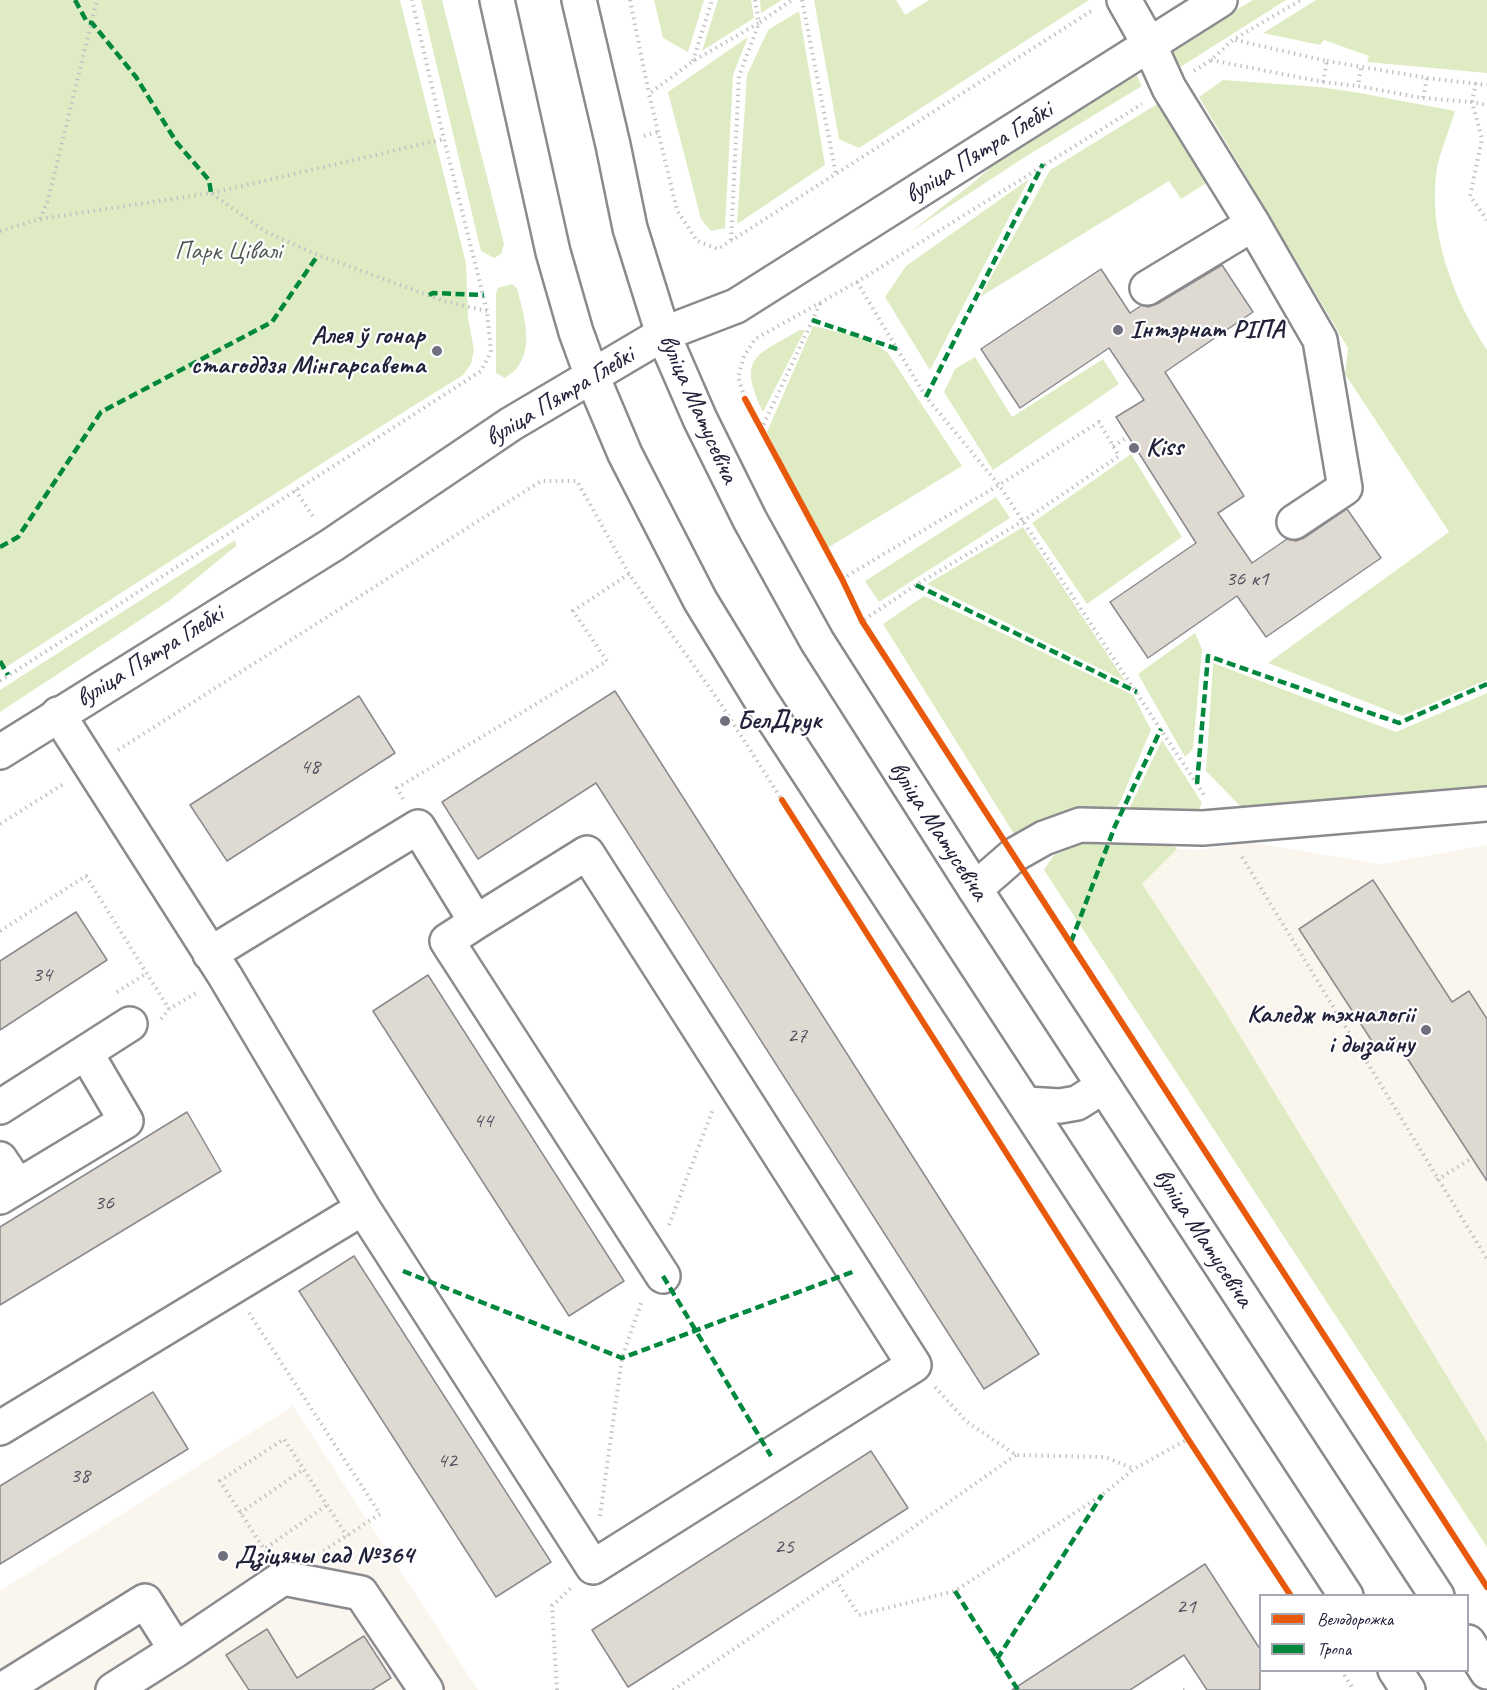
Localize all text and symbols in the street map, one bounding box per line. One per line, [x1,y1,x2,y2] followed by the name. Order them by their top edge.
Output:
[899,95,1059,211] street label: вуліца Пятра Глебкі
[174,236,282,268] park label: Парк Цівалі
[1130,314,1284,346] place label: Інтэрнат РІПА
[191,320,425,382] place label: Алея ў гонар стагоддзя Мінгарсавета
[1111,323,1125,337] marker: Інтэрнат РІПА
[651,330,745,488] street label: вуліца Матусевіча
[480,340,640,454] street label: вуліца Пятра Глебкі
[430,344,444,358] marker: Алея ў гонар стагоддзя Мінгарсавета
[1146,432,1183,464] place label: Kiss
[1127,441,1141,455] marker: Kiss
[1225,566,1269,592] house number: 36 к1
[70,599,230,715] street label: вуліца Пятра Глебкі
[737,705,822,737] place label: БелДрук
[718,714,732,728] marker: БелДрук
[300,754,320,780] house number: 48
[881,755,995,907] street label: вуліца Матусевіча
[32,962,52,988] house number: 34
[1247,999,1414,1060] place label: Каледж тэхналогіі і дызайну
[787,1023,807,1049] house number: 27
[1419,1023,1433,1037] marker: Каледж тэхналогіі і дызайну
[473,1108,493,1134] house number: 44
[1146,1162,1260,1314] street label: вуліца Матусевіча
[94,1190,114,1216] house number: 36
[437,1448,457,1474] house number: 42
[70,1463,90,1489] house number: 38
[774,1534,794,1560] house number: 25
[235,1540,414,1572] place label: Дзіцячы сад №364
[216,1549,230,1563] marker: Дзіцячы сад №364
[1176,1594,1196,1620] house number: 21
[1259,1594,1469,1672] legend
[1317,1608,1393,1630] text: Велодорожка
[1317,1638,1351,1660] text: Тропа

